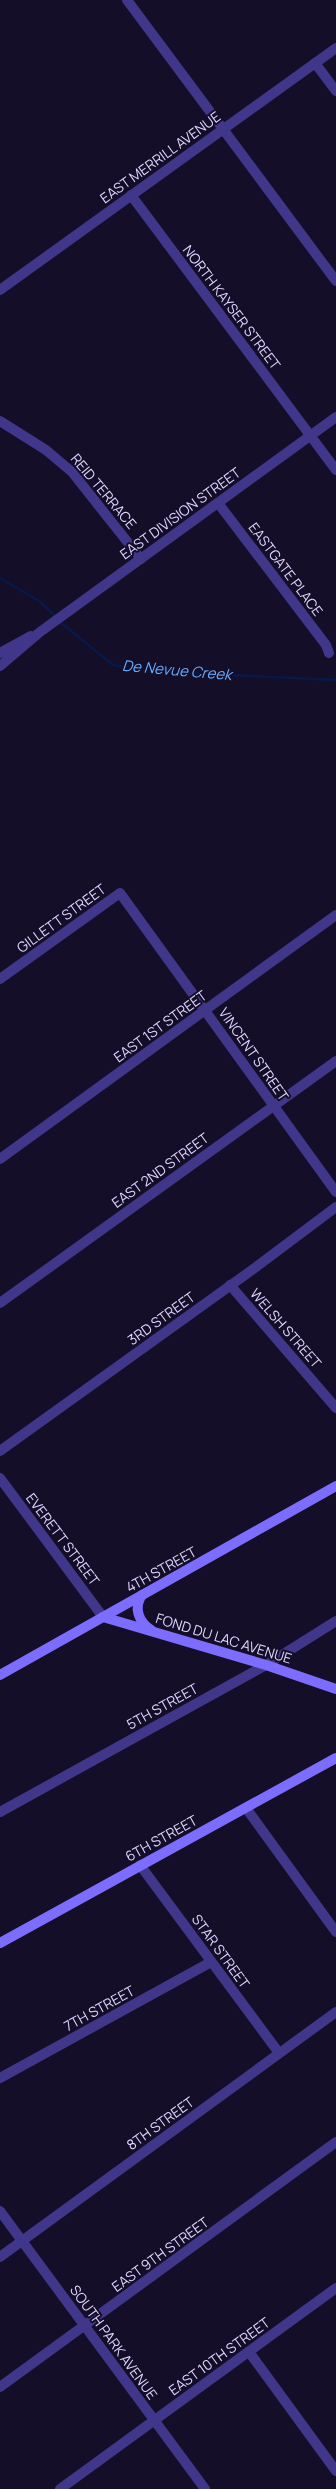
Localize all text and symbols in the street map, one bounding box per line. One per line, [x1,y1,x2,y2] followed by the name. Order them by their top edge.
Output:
[96,107,224,207] street label: EAST MERRILL AVENUE
[179,241,286,374] street label: NORTH KAYSER STREET
[67,449,141,533] street label: REID TERRACE
[116,462,245,563] street label: EAST DIVISION STREET
[245,518,327,620] street label: EASTGATE PLACE
[121,655,235,685] water label: De Nevue Creek
[13,879,110,957] street label: GILLETT STREET
[110,985,211,1066] street label: EAST 1ST STREET
[215,1004,294,1105] street label: VINCENT STREET
[108,1128,213,1212] street label: EAST 2ND STREET
[246,1284,326,1372] street label: WELSH STREET
[124,1287,199,1349] street label: 3RD STREET
[22,1489,104,1590] street label: EVERETT STREET
[122,1541,200,1596] street label: 4TH STREET
[154,1608,294,1668] street label: FOND DU LAC AVENUE
[123,1678,202,1733] street label: 5TH STREET
[122,1810,201,1866] street label: 6TH STREET
[188,1910,255,1992] street label: STAR STREET
[60,1980,138,2035] street label: 7TH STREET
[122,2092,198,2154] street label: 8TH STREET
[108,2212,213,2296] street label: EAST 9TH STREET
[66,2281,162,2403] street label: SOUTH PARK AVENUE
[165,2312,274,2399] street label: EAST 10TH STREET

